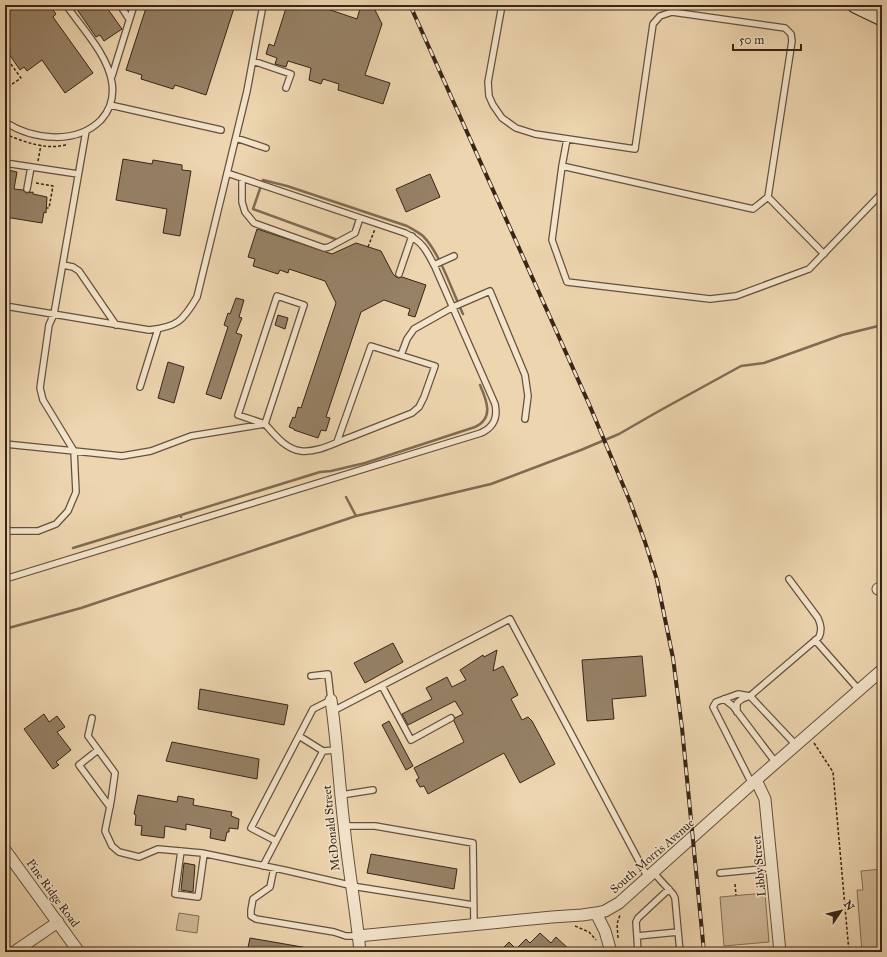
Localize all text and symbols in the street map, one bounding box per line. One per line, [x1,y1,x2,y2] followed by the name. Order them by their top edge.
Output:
[733,26,801,52] scale bar
[739,33,764,47] text: 50 m
[319,784,342,872] street label: McDonald Street
[607,816,697,896] street label: South Morris Avenue
[749,834,769,897] street label: Libby Street
[23,856,82,930] street label: Pine Ridge Road
[821,891,861,931] north arrow
[841,898,857,914] text: N

